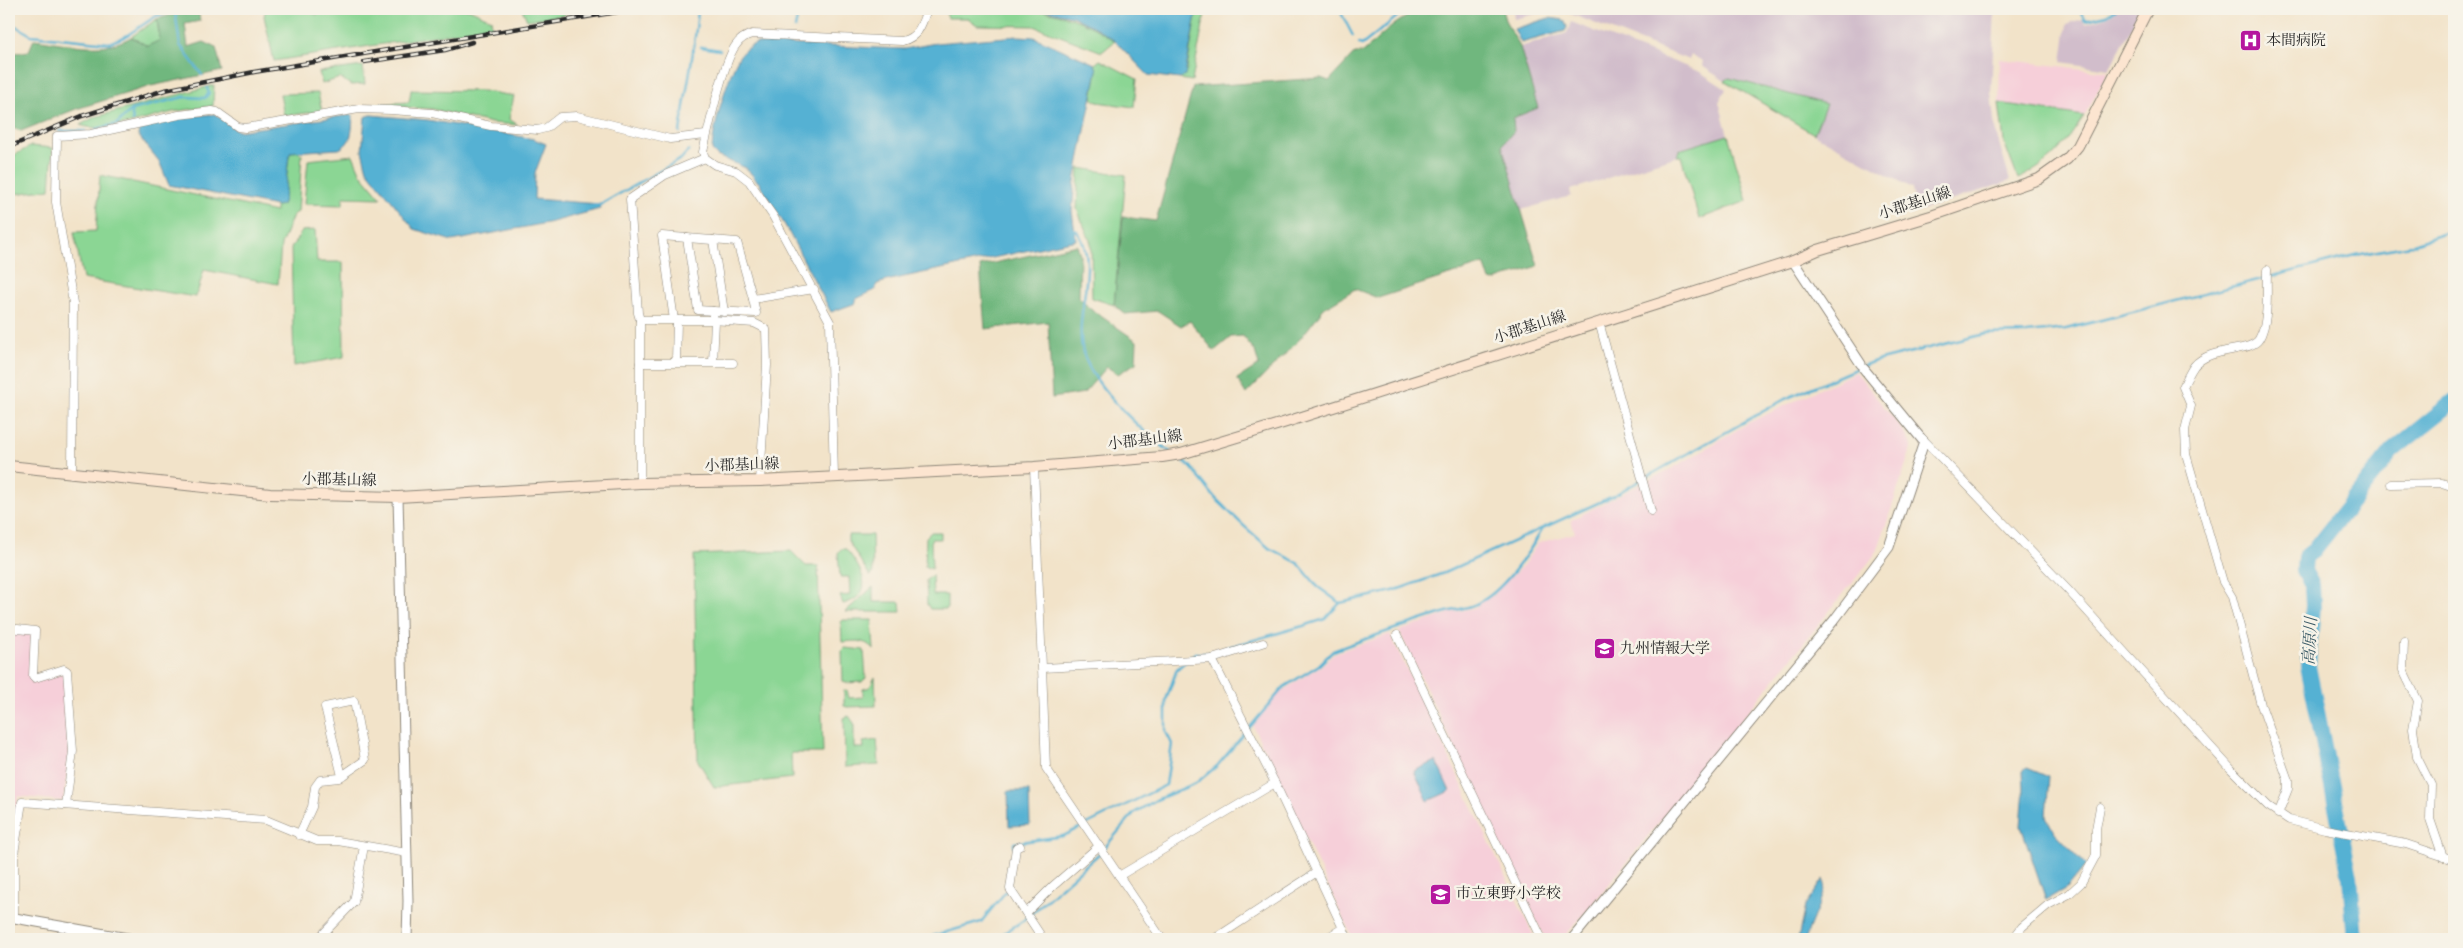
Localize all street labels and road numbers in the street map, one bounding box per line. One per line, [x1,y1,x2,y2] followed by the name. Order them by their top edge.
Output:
[1876,182,1954,226] street label: 小郡基山線
[1491,306,1569,350] street label: 小郡基山線
[1106,426,1184,456] street label: 小郡基山線
[704,454,780,478] street label: 小郡基山線
[301,470,377,492] street label: 小郡基山線

